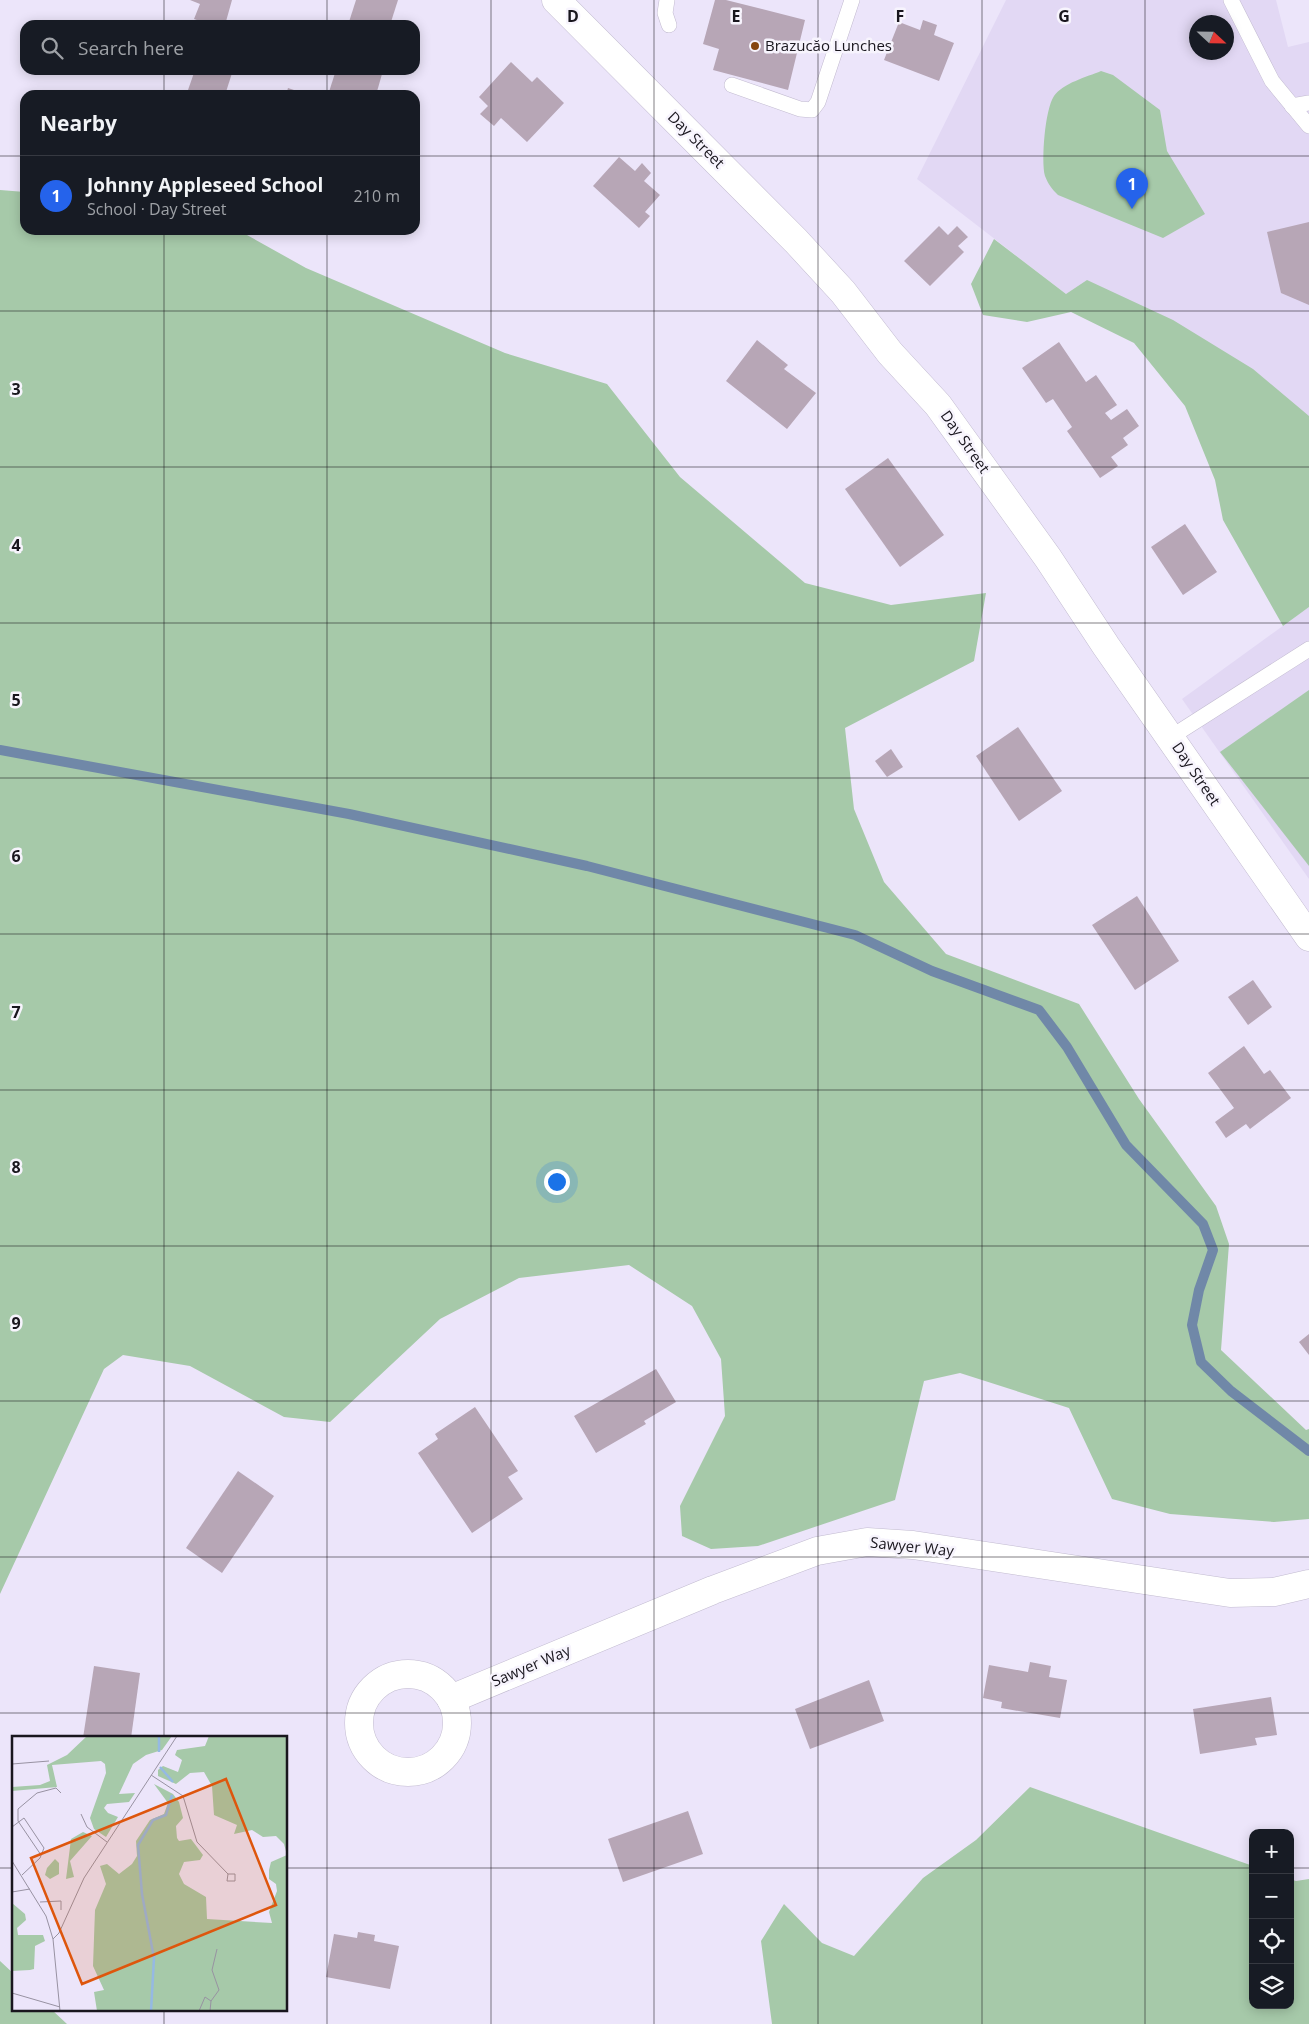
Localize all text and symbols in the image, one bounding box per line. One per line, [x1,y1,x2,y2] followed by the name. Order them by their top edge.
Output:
[567,5,579,27] text: D
[732,5,741,27] text: E
[896,5,904,27] text: F
[1058,5,1070,27] text: G
[1189,15,1234,60] north arrow
[20,20,420,75] search box
[38,34,66,62] icon: search
[78,35,184,61] text: Search here
[765,35,892,55] place label: Brazucăo Lunches
[749,40,761,52] marker: Brazucăo Lunches
[664,107,729,172] street label: Day Street
[40,109,117,137] text: Nearby
[1116,168,1148,209] pin: 1
[87,172,323,198] text: Johnny Appleseed School
[51,185,61,207] text: 1
[354,185,400,207] text: 210 m
[87,198,226,220] text: School · Day Street
[11,378,21,400] text: 3
[937,406,995,477] street label: Day Street
[11,534,21,556] text: 4
[11,689,21,711] text: 5
[1168,738,1225,809] street label: Day Street
[11,845,21,867] text: 6
[11,1001,21,1023] text: 7
[11,1156,21,1178] text: 8
[544,1169,570,1195] your location
[11,1312,21,1334] text: 9
[869,1532,955,1560] street label: Sawyer Way
[488,1639,574,1691] street label: Sawyer Way
[12,1736,288,2012] inset map
[1249,1829,1294,2009] map controls
[1249,1829,1294,1874] button: +
[1249,1874,1294,1919] button: −
[1249,1919,1294,1964] button: locate
[1249,1964,1294,2009] button: layers

